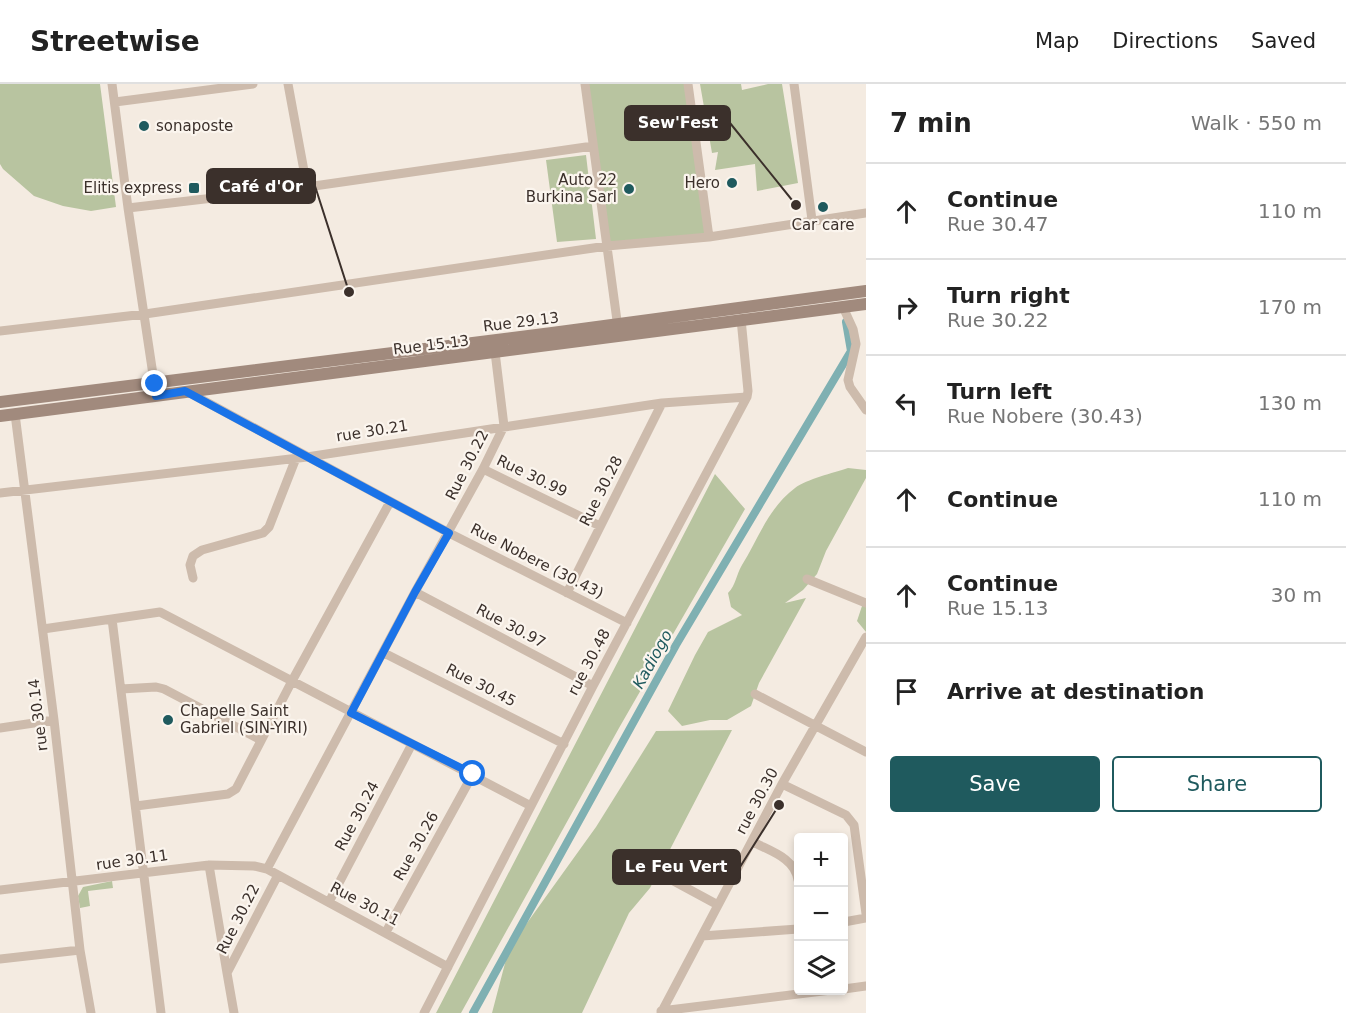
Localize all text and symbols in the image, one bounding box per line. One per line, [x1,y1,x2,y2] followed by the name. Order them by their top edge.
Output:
[30,25,200,58] text: Streetwise
[1035,29,1079,53] text: Map
[1112,29,1218,53] text: Directions
[1251,29,1316,53] text: Saved
[625,106,730,140] callout: Sew'Fest
[890,108,972,138] text: 7 min
[1191,111,1322,135] text: Walk · 550 m
[638,113,719,132] text: Sew'Fest
[156,117,233,135] place label: sonaposte
[137,119,151,133] marker: sonaposte
[207,169,315,203] callout: Café d'Or
[526,171,617,206] place label: Auto 22 Burkina Sarl
[684,174,720,192] place label: Hero
[725,176,739,190] marker: Hero
[219,177,303,196] text: Café d'Or
[83,179,182,197] place label: Elitis express
[187,181,201,195] marker: Elitis express
[622,182,636,196] marker: Auto 22 Burkina Sarl
[947,187,1058,212] text: Continue
[890,195,923,228] icon: ahead
[1258,199,1322,223] text: 110 m
[816,200,830,214] marker: Car care
[947,212,1049,236] text: Rue 30.47
[791,216,855,234] place label: Car care
[947,283,1070,308] text: Turn right
[890,291,923,324] icon: right
[1258,295,1322,319] text: 170 m
[482,308,560,336] street label: Rue 29.13
[947,308,1049,332] text: Rue 30.22
[392,331,470,359] street label: Rue 15.13
[141,370,167,396] route end
[947,379,1052,404] text: Turn left
[890,387,923,420] icon: left
[1258,391,1322,415] text: 130 m
[947,404,1143,428] text: Rue Nobere (30.43)
[335,416,409,446] street label: rue 30.21
[442,427,492,503] street label: Rue 30.22
[494,451,570,501] street label: Rue 30.99
[576,453,626,529] street label: Rue 30.28
[890,483,923,516] icon: ahead
[947,487,1058,512] text: Continue
[1258,487,1322,511] text: 110 m
[467,520,607,602] street label: Rue Nobere (30.43)
[947,571,1058,596] text: Continue
[890,579,923,612] icon: ahead
[1271,583,1322,607] text: 30 m
[947,596,1049,620] text: Rue 15.13
[473,600,549,652] street label: Rue 30.97
[564,626,614,698] street label: rue 30.48
[629,626,676,692] water label: Kadiogo
[443,660,519,710] street label: Rue 30.45
[890,675,923,708] icon: arrive
[25,678,51,752] street label: rue 30.14
[947,679,1204,704] text: Arrive at destination
[180,702,308,737] place label: Chapelle Saint Gabriel (SIN-YIRI)
[161,713,175,727] marker: Chapelle Saint Gabriel (SIN-YIRI)
[890,756,1100,812] button: Save
[1112,756,1322,812] button: Share
[459,760,485,786] route start
[732,765,782,837] street label: rue 30.30
[331,778,383,854] street label: Rue 30.24
[390,808,442,884] street label: Rue 30.26
[794,833,848,995] map controls
[794,833,848,887] button: +
[95,846,169,874] street label: rue 30.11
[613,850,740,884] callout: Le Feu Vert
[625,857,728,876] text: Le Feu Vert
[327,878,403,930] street label: Rue 30.11
[213,881,263,957] street label: Rue 30.22
[794,887,848,941] button: −
[794,941,848,995] button: layers

